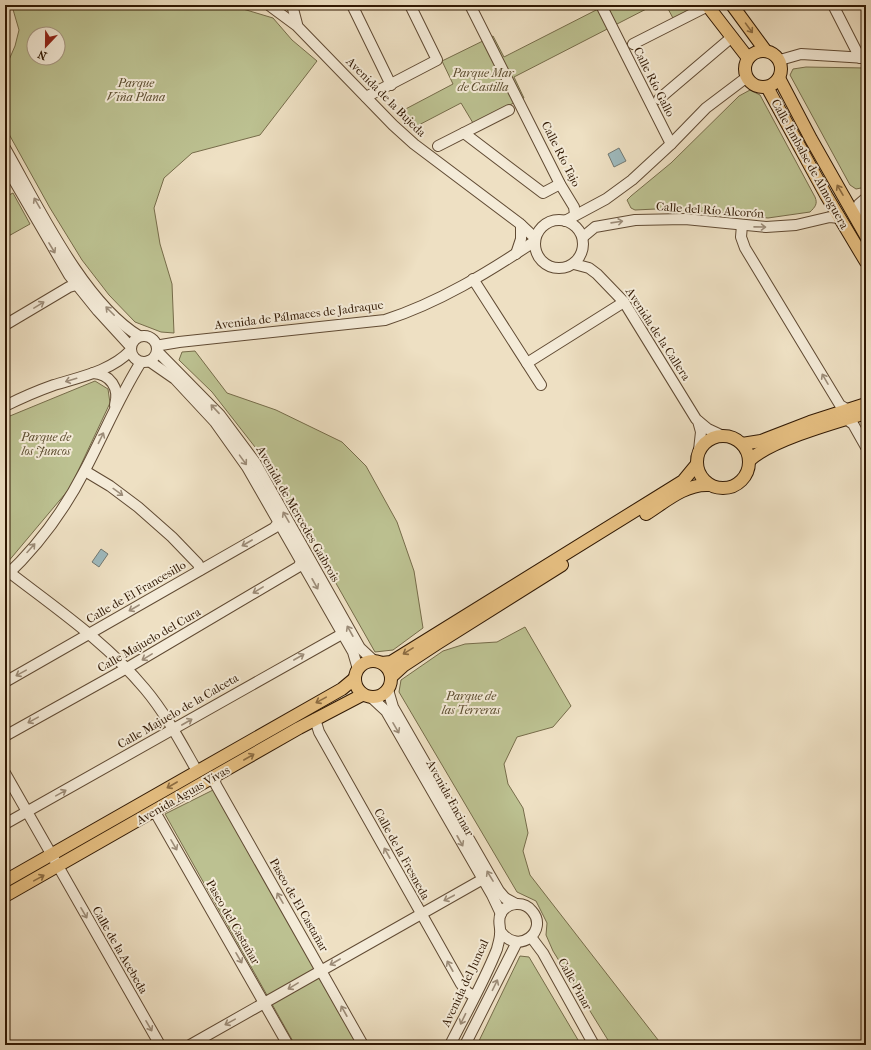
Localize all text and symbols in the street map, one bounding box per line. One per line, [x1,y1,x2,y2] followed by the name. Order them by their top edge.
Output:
[744,22,753,33] one-way arrow
[26,26,66,66] north arrow
[630,45,678,119] street label: Calle Río Gallo
[36,47,49,62] text: N
[343,54,429,140] street label: Avenida de la Bujeda
[451,66,515,94] park label: Parque Mar de Castilla
[107,76,165,104] park label: Parque Viña Plana
[768,97,852,232] street label: Calle Embalse de Almoguera
[539,119,583,189] street label: Calle Río Tajo
[835,184,843,196] one-way arrow
[32,198,40,210] one-way arrow
[656,199,764,221] street label: Calle del Río Alcorón
[610,218,623,226] one-way arrow
[753,223,766,231] one-way arrow
[49,242,57,254] one-way arrow
[622,284,693,383] street label: Avenida de la Callera
[213,298,384,332] street label: Avenida de Pálmaces de Jadraque
[33,301,45,309] one-way arrow
[105,306,115,315] one-way arrow
[820,373,828,385] one-way arrow
[64,377,77,384] one-way arrow
[211,405,220,415] one-way arrow
[20,430,72,458] park label: Parque de los Juncos
[98,433,105,445] one-way arrow
[253,443,343,585] street label: Avenida de Mercedes Gaibrois
[238,454,247,465] one-way arrow
[112,487,123,496] one-way arrow
[282,512,290,524] one-way arrow
[241,540,253,548] one-way arrow
[27,543,36,553] one-way arrow
[84,558,188,626] street label: Calle de El Francesillo
[311,578,319,590] one-way arrow
[253,587,265,595] one-way arrow
[95,605,203,675] street label: Calle Majuelo del Cura
[128,605,140,613] one-way arrow
[346,625,354,637] one-way arrow
[403,647,414,656] one-way arrow
[293,652,305,660] one-way arrow
[141,653,153,661] one-way arrow
[15,669,27,677] one-way arrow
[115,670,241,751] street label: Calle Majuelo de la Calceta
[441,689,501,717] park label: Parque de las Terreras
[316,697,328,705] one-way arrow
[27,717,39,724] one-way arrow
[180,717,192,725] one-way arrow
[392,722,400,734] one-way arrow
[243,752,255,760] one-way arrow
[423,757,477,839] street label: Avenida Encinar
[133,762,232,828] street label: Avenida Aguas Vivas
[166,782,178,790] one-way arrow
[55,788,67,796] one-way arrow
[371,806,433,902] street label: Calle de la Fresneda
[456,835,464,847] one-way arrow
[171,839,179,851] one-way arrow
[382,847,390,859] one-way arrow
[267,856,332,955] street label: Paseo de El Castañar
[486,870,494,882] one-way arrow
[33,873,45,881] one-way arrow
[203,877,263,968] street label: Paseo del Castañar
[276,892,283,904] one-way arrow
[443,895,455,902] one-way arrow
[89,904,151,997] street label: Calle de la Acebeda
[81,907,89,919] one-way arrow
[438,936,492,1030] street label: Avenida del Juncal
[235,952,243,964] one-way arrow
[555,956,595,1013] street label: Calle Pinar
[329,958,341,966] one-way arrow
[446,960,454,972] one-way arrow
[491,979,499,991] one-way arrow
[287,983,299,991] one-way arrow
[340,1005,347,1017] one-way arrow
[459,1012,466,1024] one-way arrow
[225,1019,237,1027] one-way arrow
[146,1020,154,1032] one-way arrow

